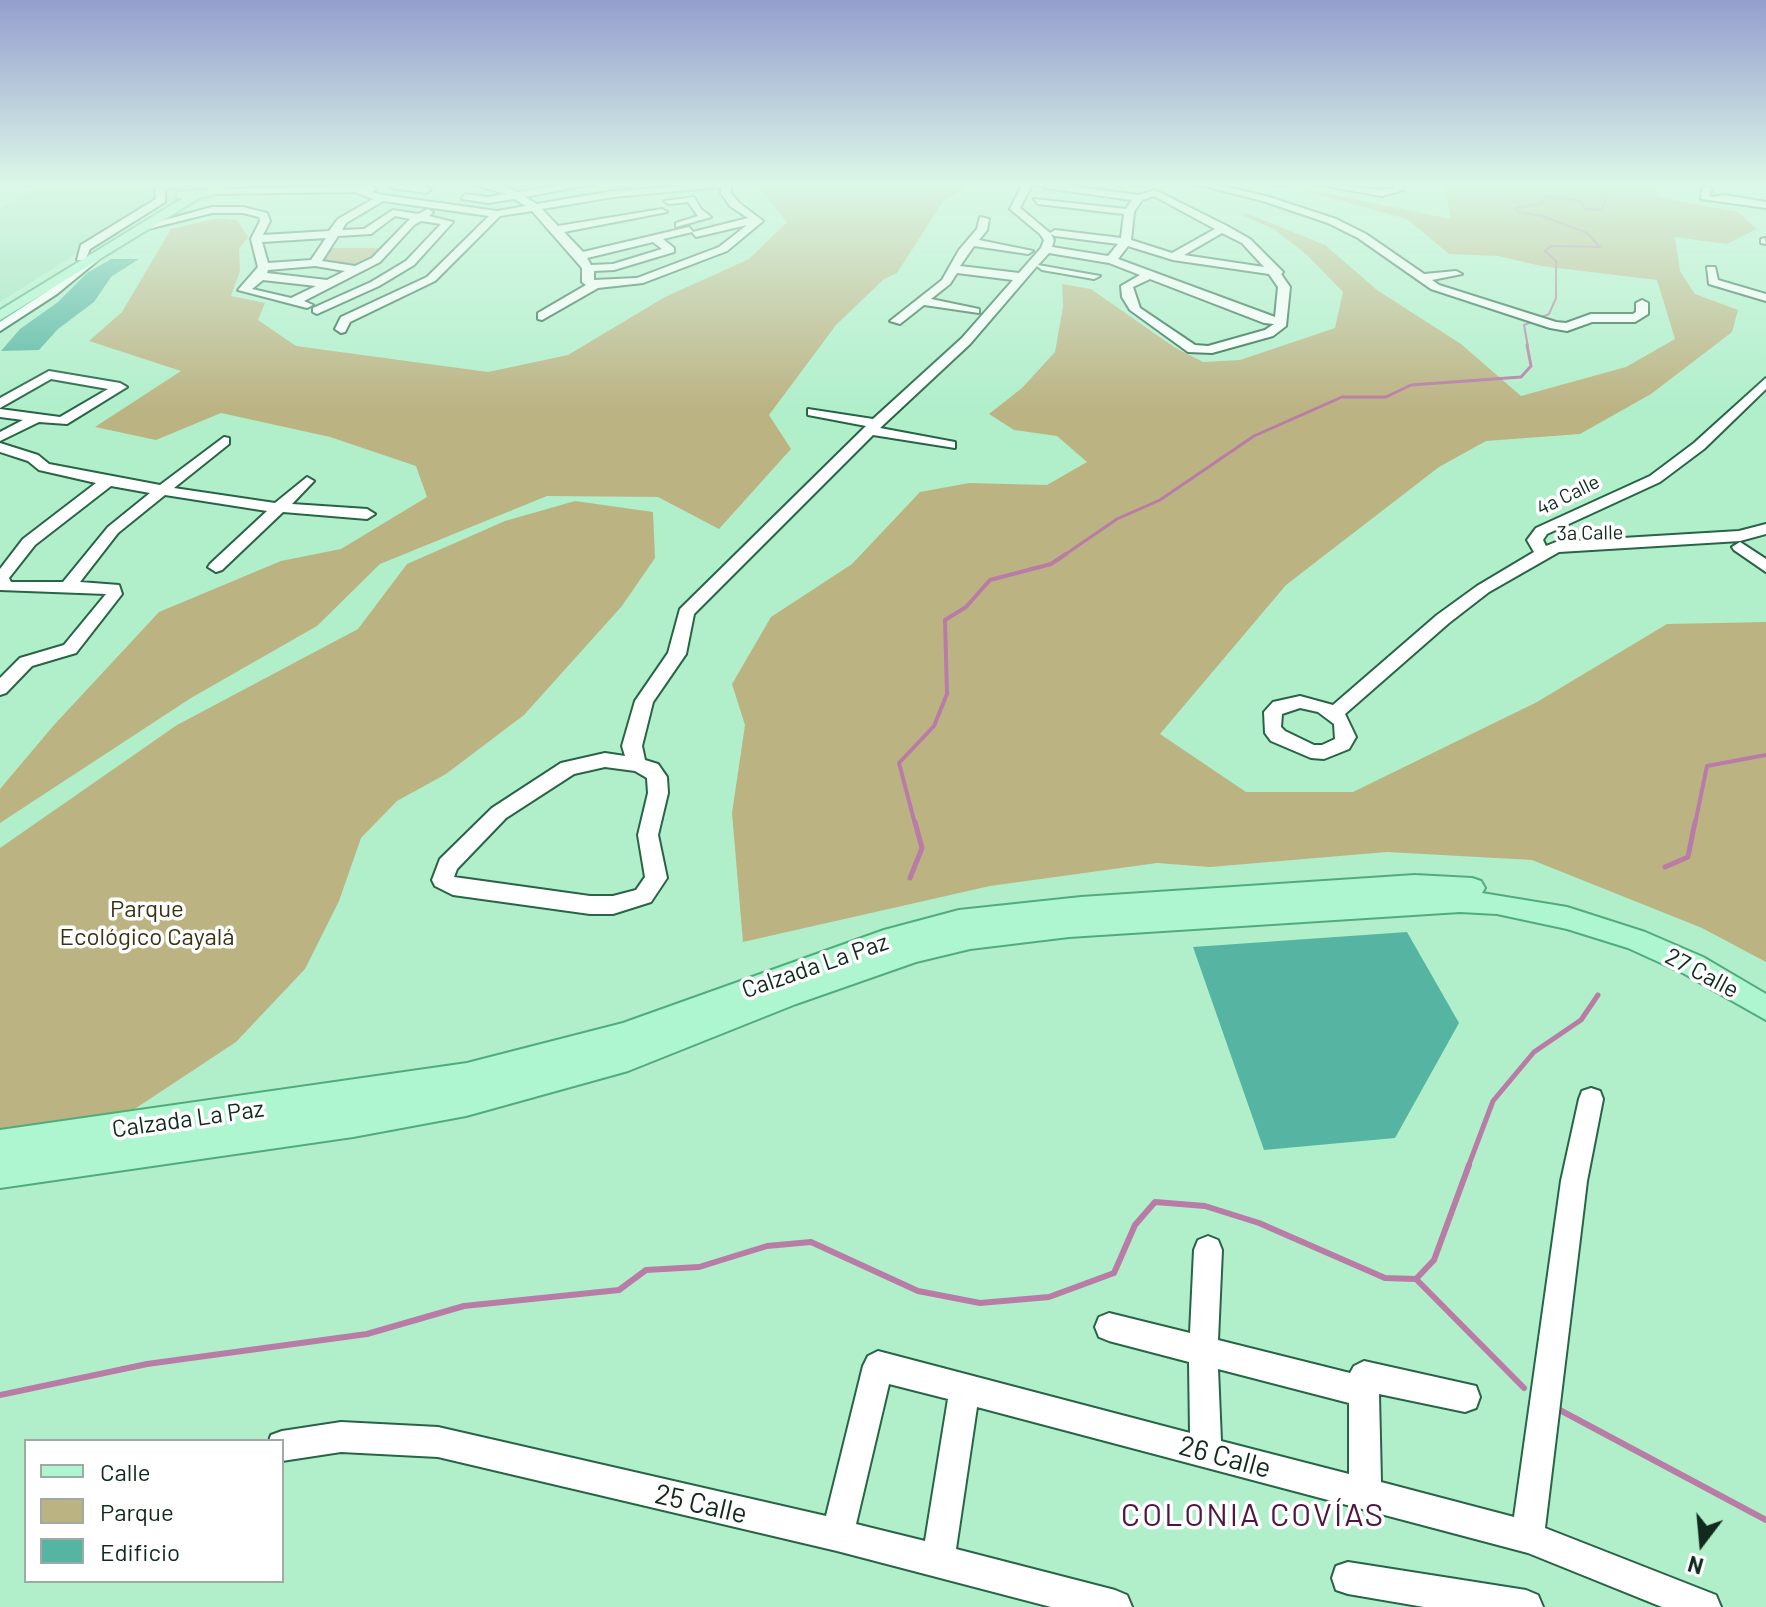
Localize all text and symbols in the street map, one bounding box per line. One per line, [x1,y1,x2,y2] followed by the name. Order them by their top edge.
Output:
[1532,469,1604,521] street label: 4a Calle
[1556,520,1624,546] street label: 3a Calle
[60,895,234,951] park label: Parque Ecológico Cayalá
[738,927,892,1005] street label: Calzada La Paz
[1660,942,1744,1004] street label: 27 Calle
[110,1094,266,1144] street label: Calzada La Paz
[1175,1429,1275,1485] street label: 26 Calle
[24,1439,284,1583] legend
[100,1457,151,1486] text: Calle
[651,1477,751,1531] street label: 25 Calle
[1121,1496,1385,1534] district label: COLONIA COVÍAS
[100,1497,174,1526] text: Parque
[1662,1503,1742,1583] north arrow
[100,1537,180,1566] text: Edificio
[1685,1552,1706,1581] text: N

